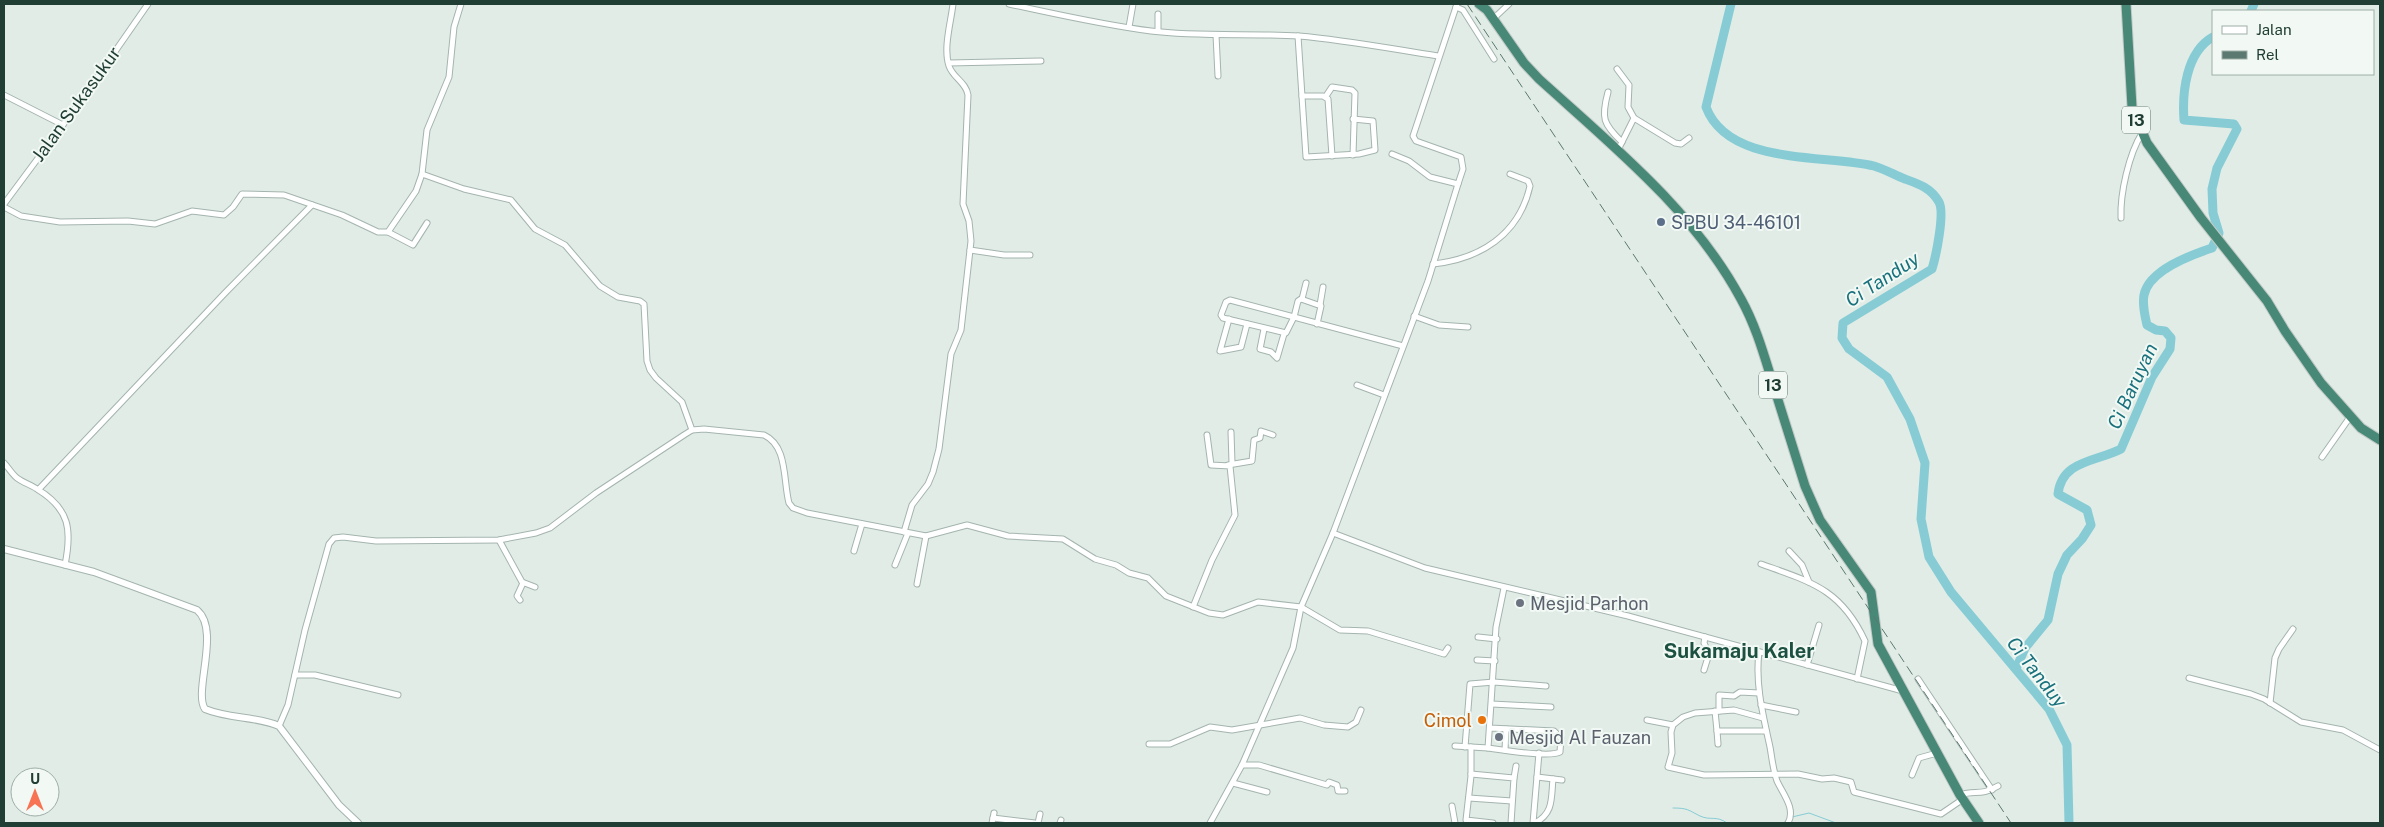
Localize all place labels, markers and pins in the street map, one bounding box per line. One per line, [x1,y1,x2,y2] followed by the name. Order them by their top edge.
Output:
[1671,212,1801,233] place label: SPBU 34-46101
[1655,216,1667,228] marker: SPBU 34-46101
[1530,593,1649,614] place label: Mesjid Parhon
[1514,597,1526,609] marker: Mesjid Parhon
[1424,710,1472,731] place label: Cimol
[1476,714,1488,726] marker: Cimol
[1509,727,1651,748] place label: Mesjid Al Fauzan
[1493,731,1505,743] marker: Mesjid Al Fauzan

